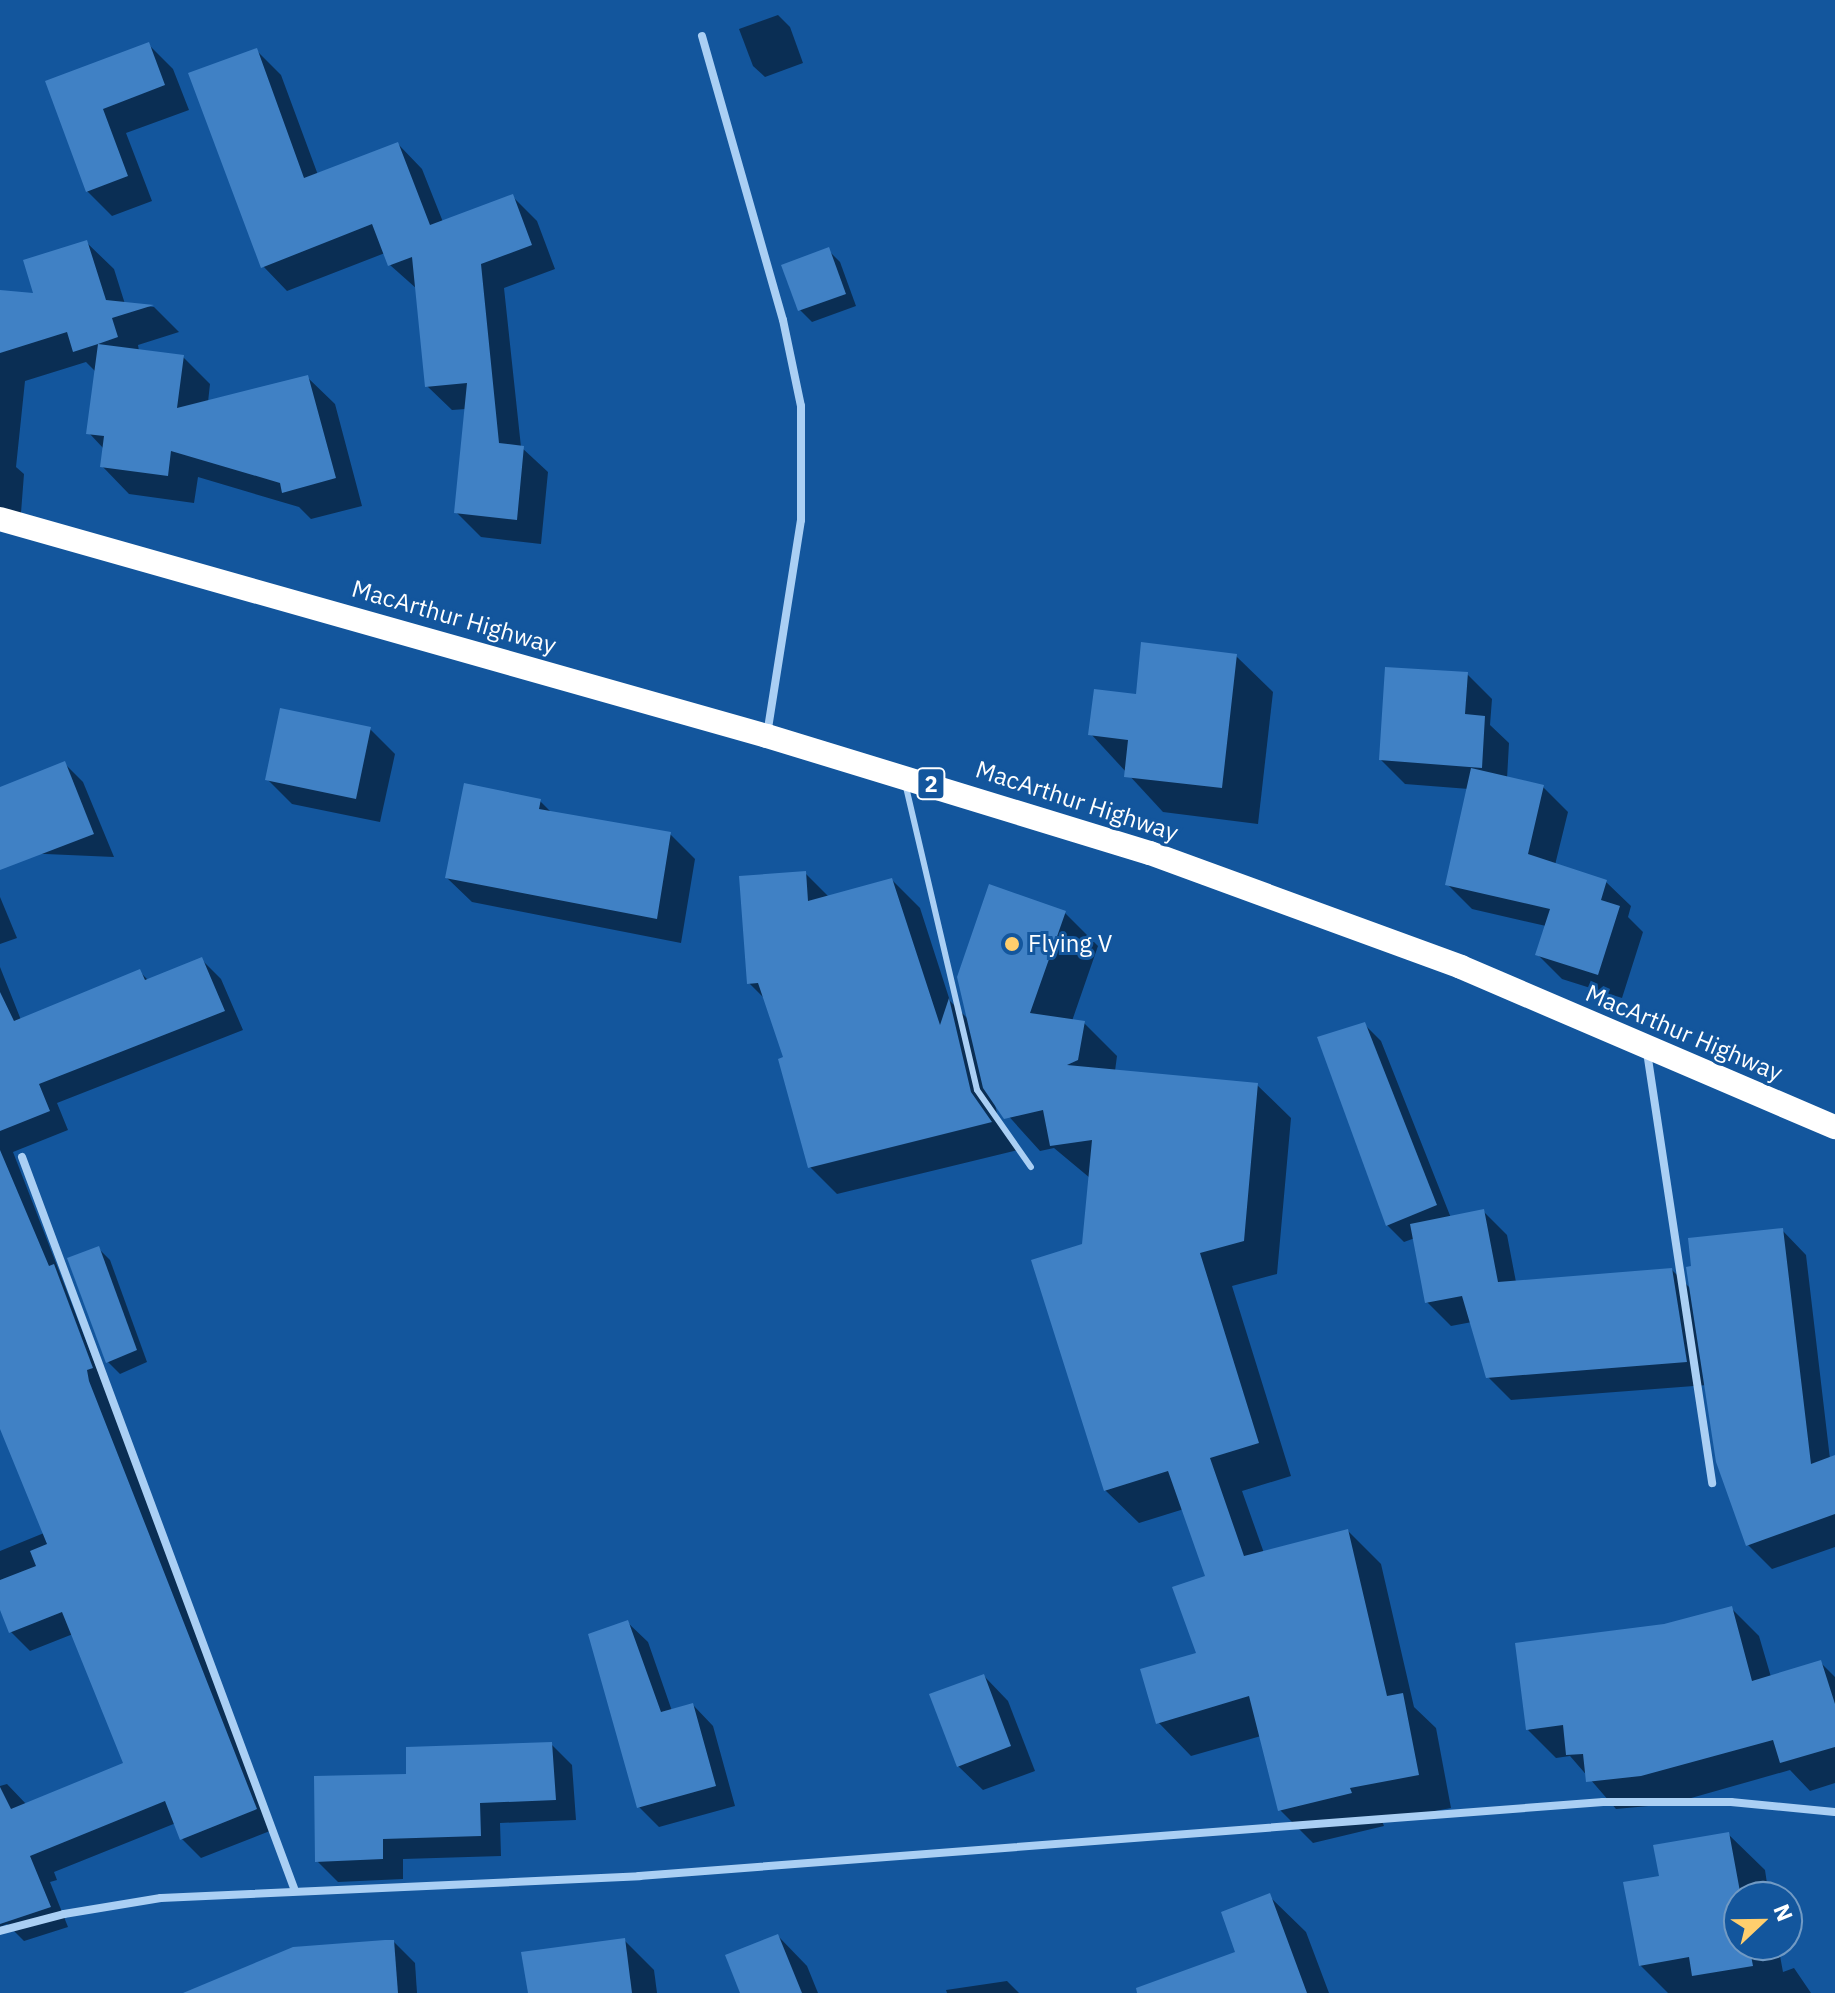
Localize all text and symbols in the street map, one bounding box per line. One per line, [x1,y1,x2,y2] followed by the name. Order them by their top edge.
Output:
[349,574,559,660] street label: MacArthur Highway
[972,755,1182,847] street label: MacArthur Highway
[915,766,947,802] road number: 2
[1028,930,1112,958] place label: Flying V
[1003,935,1021,953] marker: Flying V
[1581,979,1787,1087] street label: MacArthur Highway
[1723,1881,1803,1961] north arrow
[1767,1900,1800,1925] text: N

